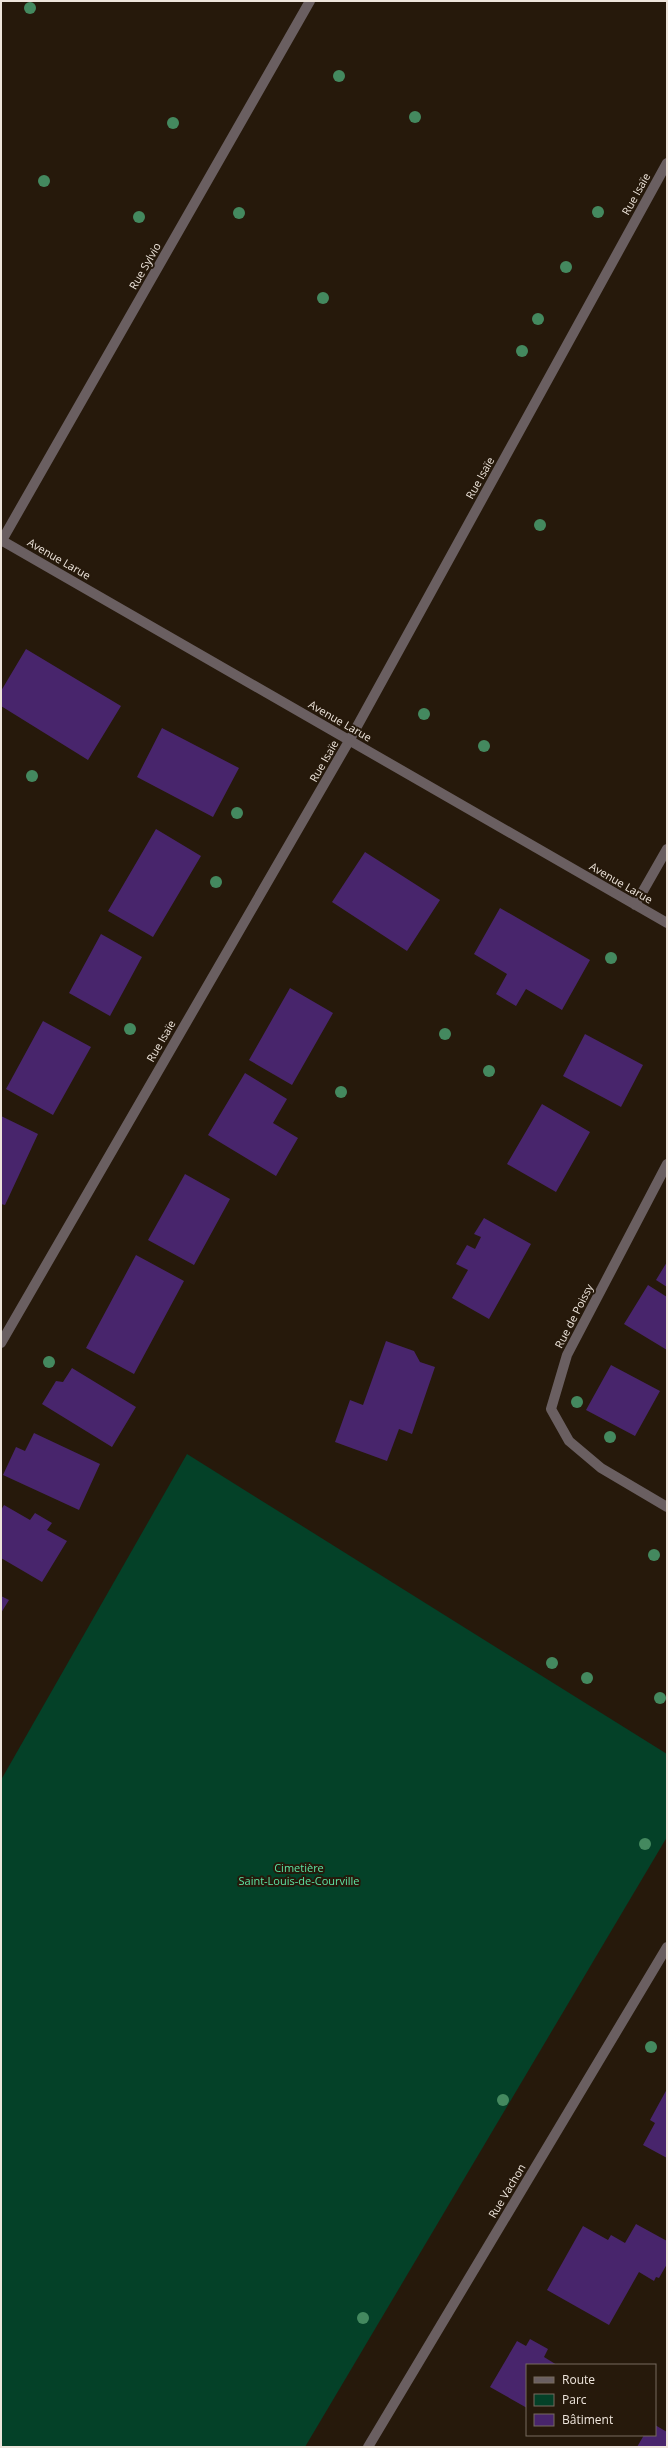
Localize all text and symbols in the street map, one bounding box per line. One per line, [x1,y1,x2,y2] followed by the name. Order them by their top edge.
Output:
[618,170,653,217] street label: Rue Isaïe
[125,239,164,292] street label: Rue Sylvio
[462,454,497,501] street label: Rue Isaïe
[25,534,94,583] street label: Avenue Larue
[306,696,375,745] street label: Avenue Larue
[306,737,342,784] street label: Rue Isaïe
[587,858,656,907] street label: Avenue Larue
[143,1017,179,1064] street label: Rue Isaïe
[551,1281,596,1351] street label: Rue de Poissy
[238,1860,360,1888] park label: Cimetière Saint-Louis-de-Courville
[485,2161,529,2221] street label: Rue Vachon
[526,2364,656,2436] legend
[562,2371,595,2388] text: Route
[562,2391,587,2408] text: Parc
[562,2411,613,2428] text: Bâtiment

